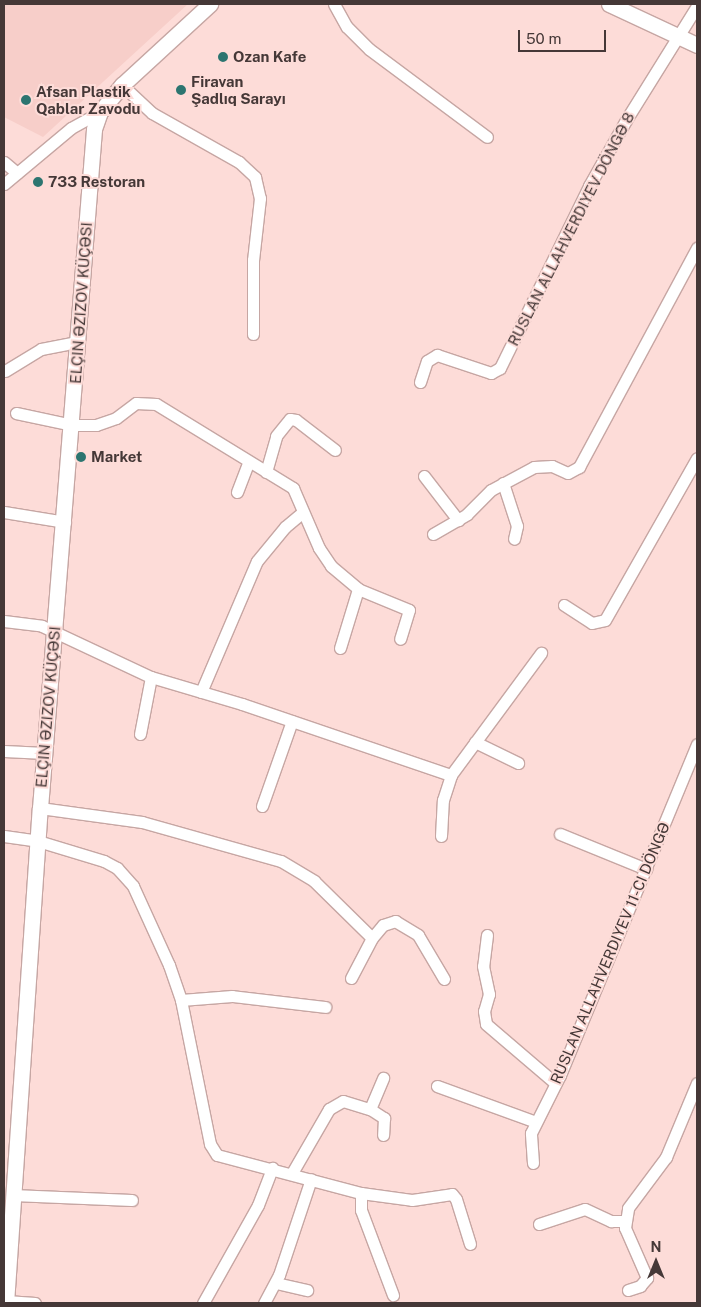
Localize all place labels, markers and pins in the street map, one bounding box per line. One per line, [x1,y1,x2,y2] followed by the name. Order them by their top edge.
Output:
[233,48,306,66] place label: Ozan Kafe
[217,51,229,63] marker: Ozan Kafe
[191,72,286,107] place label: Firavan Şadlıq Sarayı
[36,82,141,117] place label: Afsan Plastik Qablar Zavodu
[175,84,187,96] marker: Firavan Şadlıq Sarayı
[20,94,32,106] marker: Afsan Plastik Qablar Zavodu
[48,173,145,191] place label: 733 Restoran
[32,176,44,188] marker: 733 Restoran
[91,448,142,466] place label: Market
[75,451,87,463] marker: Market

